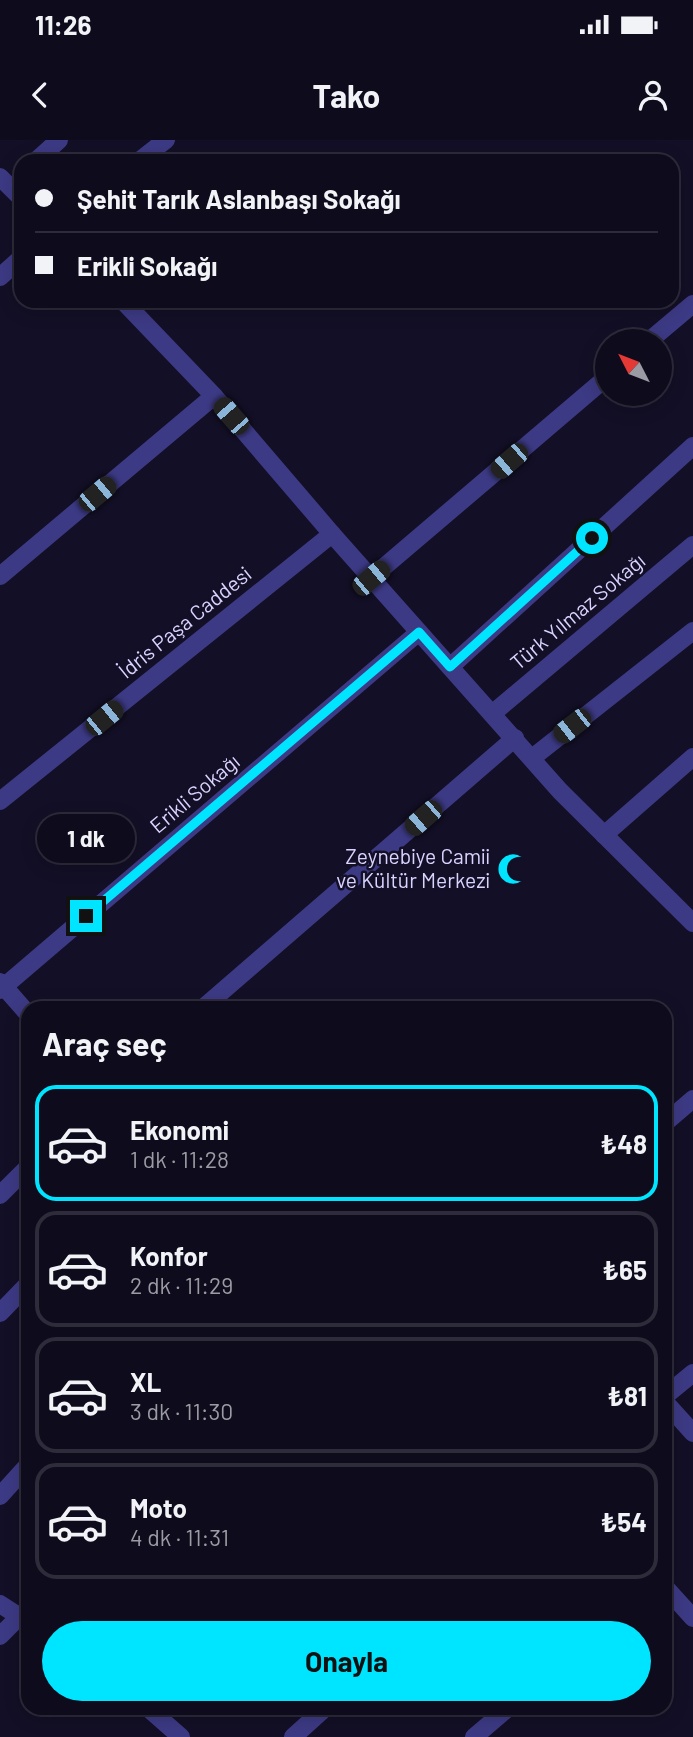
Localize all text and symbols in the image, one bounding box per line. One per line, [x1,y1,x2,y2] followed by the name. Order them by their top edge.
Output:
[35,9,92,40] text: 11:26
[21,76,59,114] icon: back
[313,76,380,114] text: Tako
[634,76,672,114] icon: person
[77,183,401,214] text: Şehit Tarık Aslanbaşı Sokağı
[77,250,217,281] text: Erikli Sokağı
[595,329,672,406] north arrow
[595,329,672,406] map controls
[210,393,253,439] car
[487,439,532,483] car
[75,472,120,516] car
[576,522,608,554] route start
[505,547,649,674] street label: Türk Yılmaz Sokağı
[349,556,394,600] car
[113,561,255,683] street label: İdris Paşa Caddesi
[82,697,127,739] car
[549,705,596,747] car
[144,748,244,838] street label: Erikli Sokağı
[401,796,446,840] car
[37,814,135,864] callout: 1 dk
[67,824,105,852] text: 1 dk
[336,843,490,892] place label: Zeynebiye Camii ve Kültür Merkezi
[496,852,530,886] mosque icon: Zeynebiye Camii ve Kültür Merkezi
[70,900,102,932] route end
[42,1024,167,1062] text: Araç seç
[46,1112,109,1175] icon: car
[130,1114,229,1145] text: Ekonomi
[600,1128,647,1159] text: ₺48
[130,1145,229,1173] text: 1 dk · 11:28
[46,1238,109,1301] icon: car
[130,1240,208,1271] text: Konfor
[602,1254,647,1285] text: ₺65
[130,1271,233,1299] text: 2 dk · 11:29
[46,1364,109,1427] icon: car
[130,1366,161,1397] text: XL
[607,1380,647,1411] text: ₺81
[130,1397,233,1425] text: 3 dk · 11:30
[46,1490,109,1553] icon: car
[130,1492,187,1523] text: Moto
[600,1506,647,1537] text: ₺54
[130,1523,229,1551] text: 4 dk · 11:31
[42,1621,651,1701] button: Onayla

